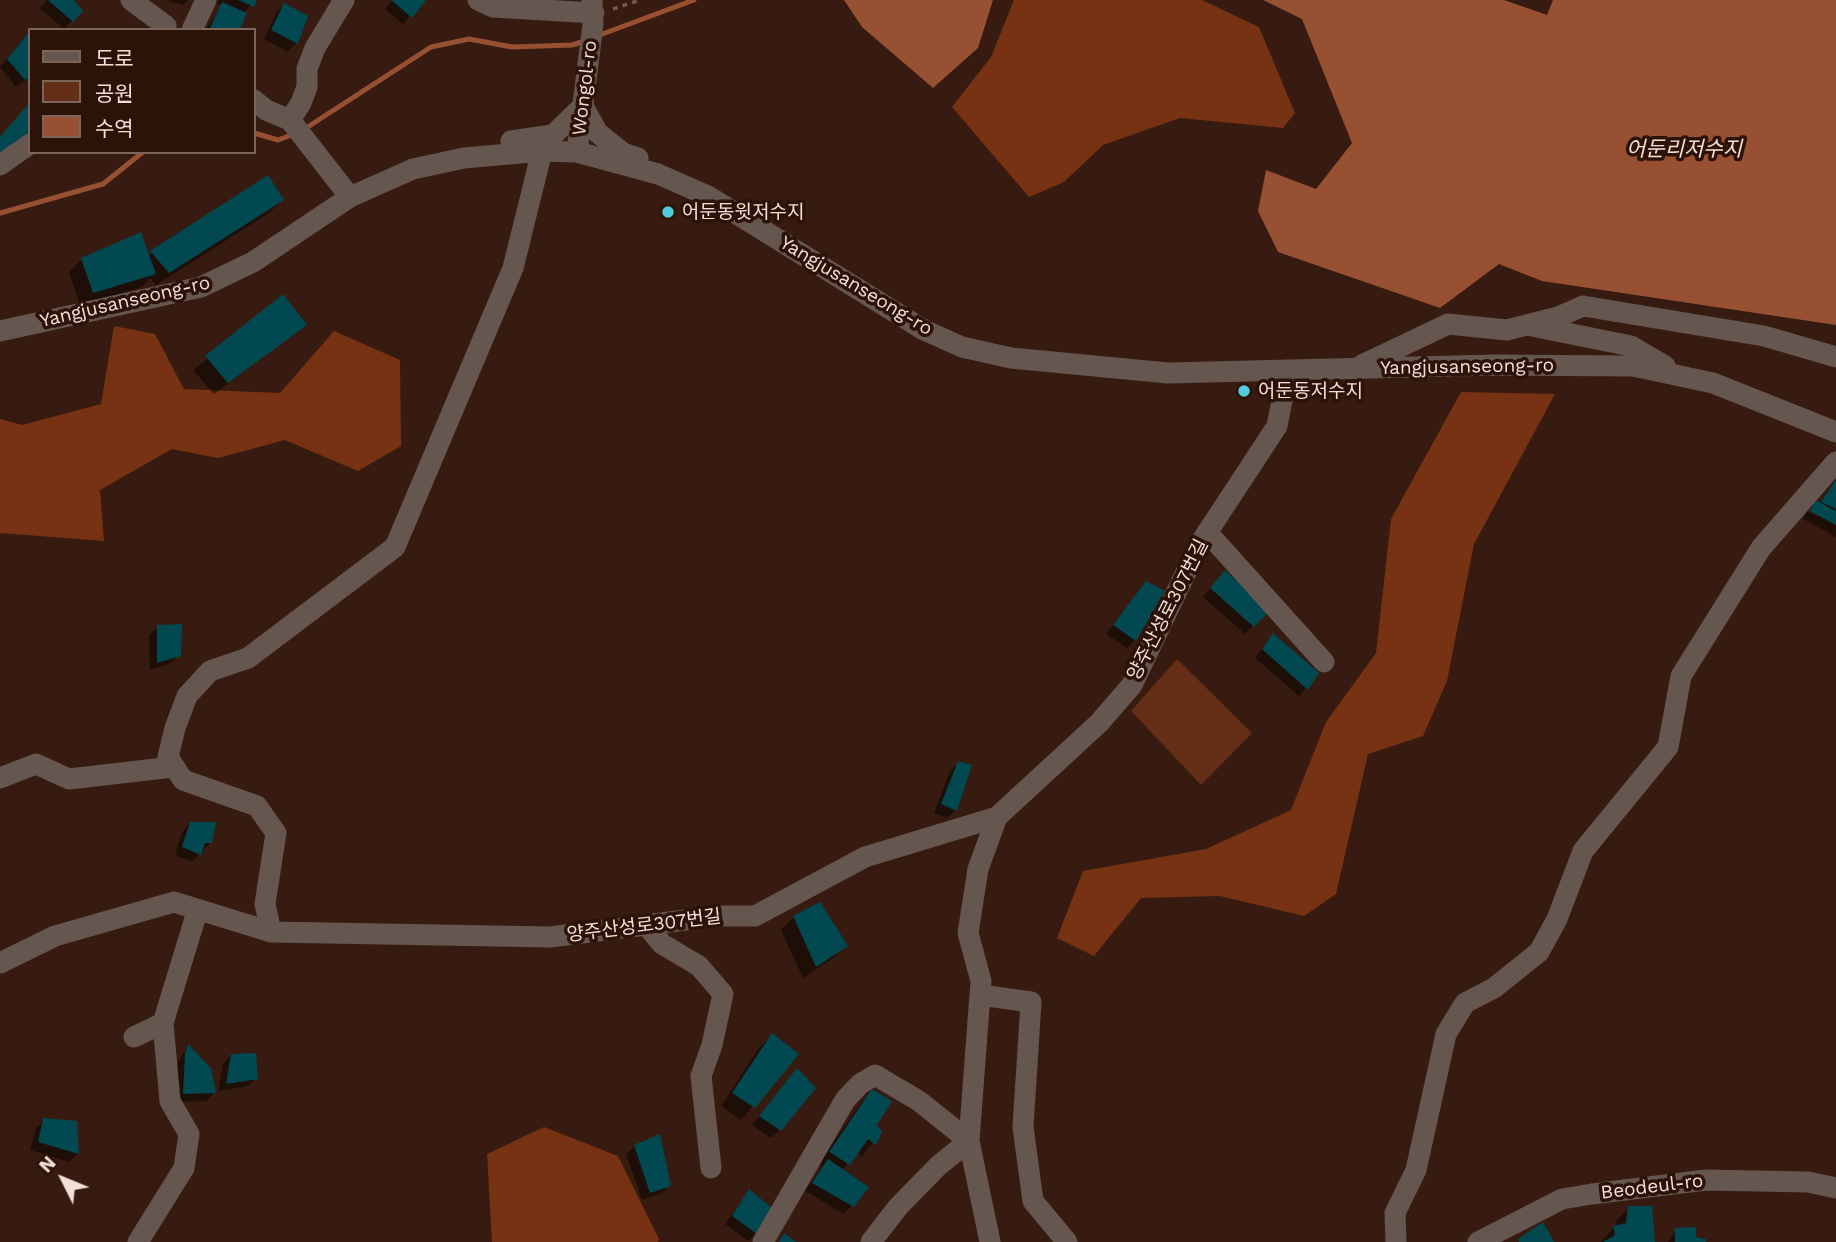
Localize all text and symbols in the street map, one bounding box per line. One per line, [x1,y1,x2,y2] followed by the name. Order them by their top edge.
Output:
[28,28,256,154] legend
[568,39,602,137] street label: Wongol-ro
[95,46,134,71] text: 도로
[95,81,134,106] text: 공원
[95,116,134,141] text: 수역
[1626,137,1742,163] water label: 어둔리저수지
[682,201,804,223] place label: 어둔동윗저수지
[660,204,676,220] marker: 어둔동윗저수지
[776,231,936,341] street label: Yangjusanseong-ro
[38,271,212,333] street label: Yangjusanseong-ro
[1380,354,1554,380] street label: Yangjusanseong-ro
[1258,380,1363,402] place label: 어둔동저수지
[1236,383,1252,399] marker: 어둔동저수지
[1123,536,1213,684] street label: 양주산성로307번길
[565,905,723,947] street label: 양주산성로307번길
[28,1144,98,1214] north arrow
[34,1151,60,1177] text: N
[1600,1169,1704,1205] street label: Beodeul-ro

